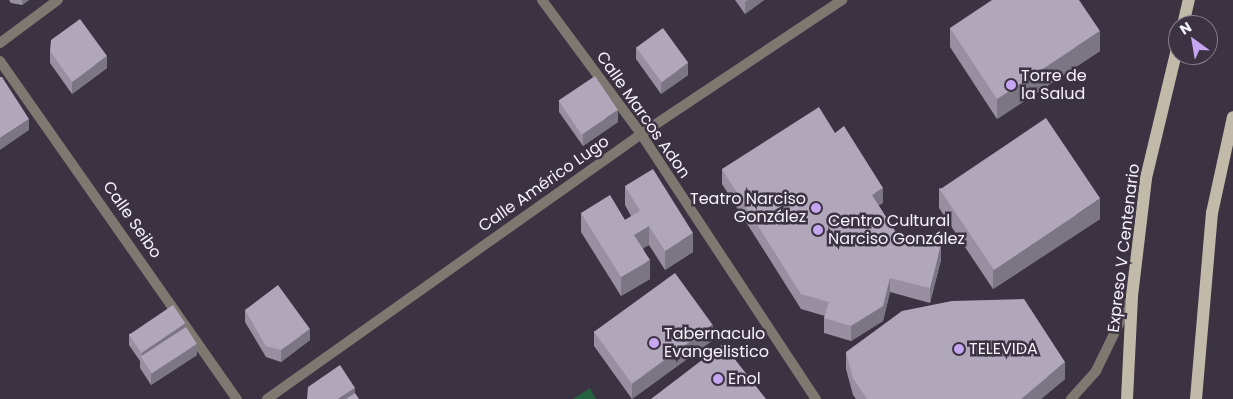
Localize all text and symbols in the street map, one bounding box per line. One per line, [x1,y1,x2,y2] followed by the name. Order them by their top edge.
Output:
[1168,15,1218,65] north arrow
[1176,17,1195,39] text: N
[592,48,694,182] street label: Calle Marcos Adon
[1021,66,1087,104] place label: Torre de la Salud
[1005,79,1017,91] marker: Torre de la Salud
[475,132,613,236] street label: Calle Américo Lugo
[1104,162,1144,334] street label: Expreso V Centenario
[98,178,166,262] street label: Calle Seibo
[690,189,806,227] place label: Teatro Narciso González
[810,202,822,214] marker: Teatro Narciso González
[828,211,965,249] place label: Centro Cultural Narciso González
[812,224,824,236] marker: Centro Cultural Narciso González
[664,324,769,362] place label: Tabernaculo Evangelistico
[648,337,660,349] marker: Tabernaculo Evangelistico
[969,339,1038,359] place label: TELEVIDA
[953,343,965,355] marker: TELEVIDA
[728,369,761,389] place label: Enol
[712,373,724,385] marker: Enol

